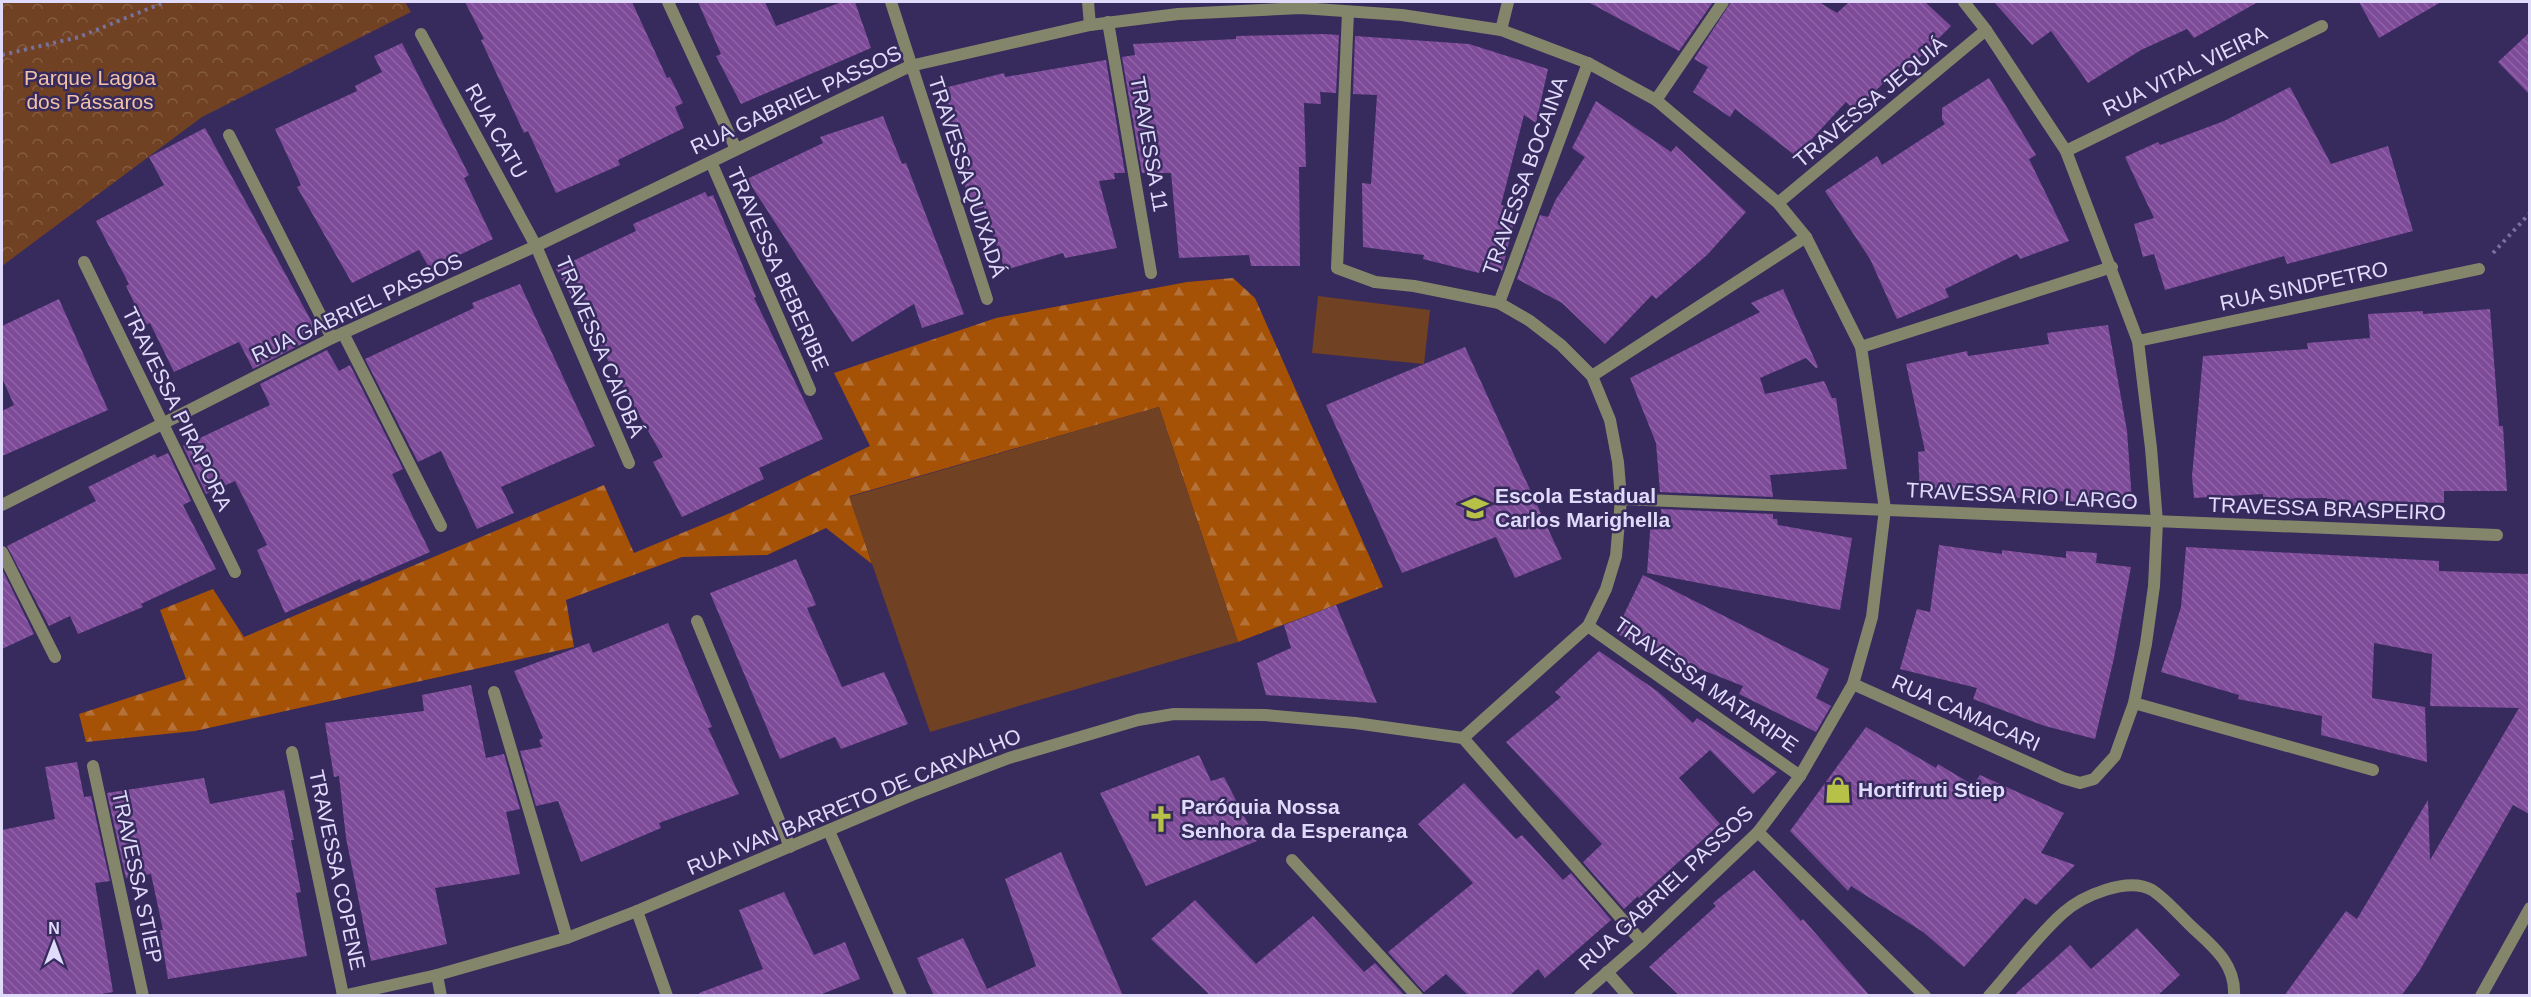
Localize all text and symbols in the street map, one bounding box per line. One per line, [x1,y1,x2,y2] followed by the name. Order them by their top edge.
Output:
[2099,21,2271,120] street label: RUA VITAL VIEIRA
[1789,31,1950,172] street label: TRAVESSA JEQUIÁ
[687,41,905,159] street label: RUA GABRIEL PASSOS
[24,66,156,113] park label: Parque Lagoa dos Pássaros
[1478,73,1571,278] street label: TRAVESSA BOCAINA
[924,74,1011,280] street label: TRAVESSA QUIXADÁ
[1126,74,1173,213] street label: TRAVESSA 11
[461,79,532,182] street label: RUA CATU
[723,164,834,374] street label: TRAVESSA BEBERIBE
[248,249,466,367] street label: RUA GABRIEL PASSOS
[552,253,649,441] street label: TRAVESSA CAIOBÁ
[2218,256,2390,315] street label: RUA SINDPETRO
[118,303,237,514] street label: TRAVESSA PIRAPORA
[1906,478,2138,513] street label: TRAVESSA RIO LARGO
[1495,484,1670,531] place label: Escola Estadual Carlos Marighella
[1460,493,1490,523] school or university icon: Escola Estadual Carlos Marighella
[2208,493,2446,524] street label: TRAVESSA BRASPEIRO
[1610,612,1803,757] street label: TRAVESSA MATARIPE
[1889,670,2044,756] street label: RUA CAMACARI
[684,724,1024,879] street label: RUA IVAN BARRETO DE CARVALHO
[305,768,370,972] street label: TRAVESSA COPENE
[1823,775,1853,805] shop icon: Hortifruti Stiep
[1858,778,2005,801] place label: Hortifruti Stiep
[108,789,167,965] street label: TRAVESSA STIEP
[1181,795,1408,842] place label: Paróquia Nossa Senhora da Esperança
[1574,801,1758,974] street label: RUA GABRIEL PASSOS
[1146,804,1176,834] church icon: Paróquia Nossa Senhora da Esperança
[24,913,84,973] north arrow
[48,920,60,937] text: N

